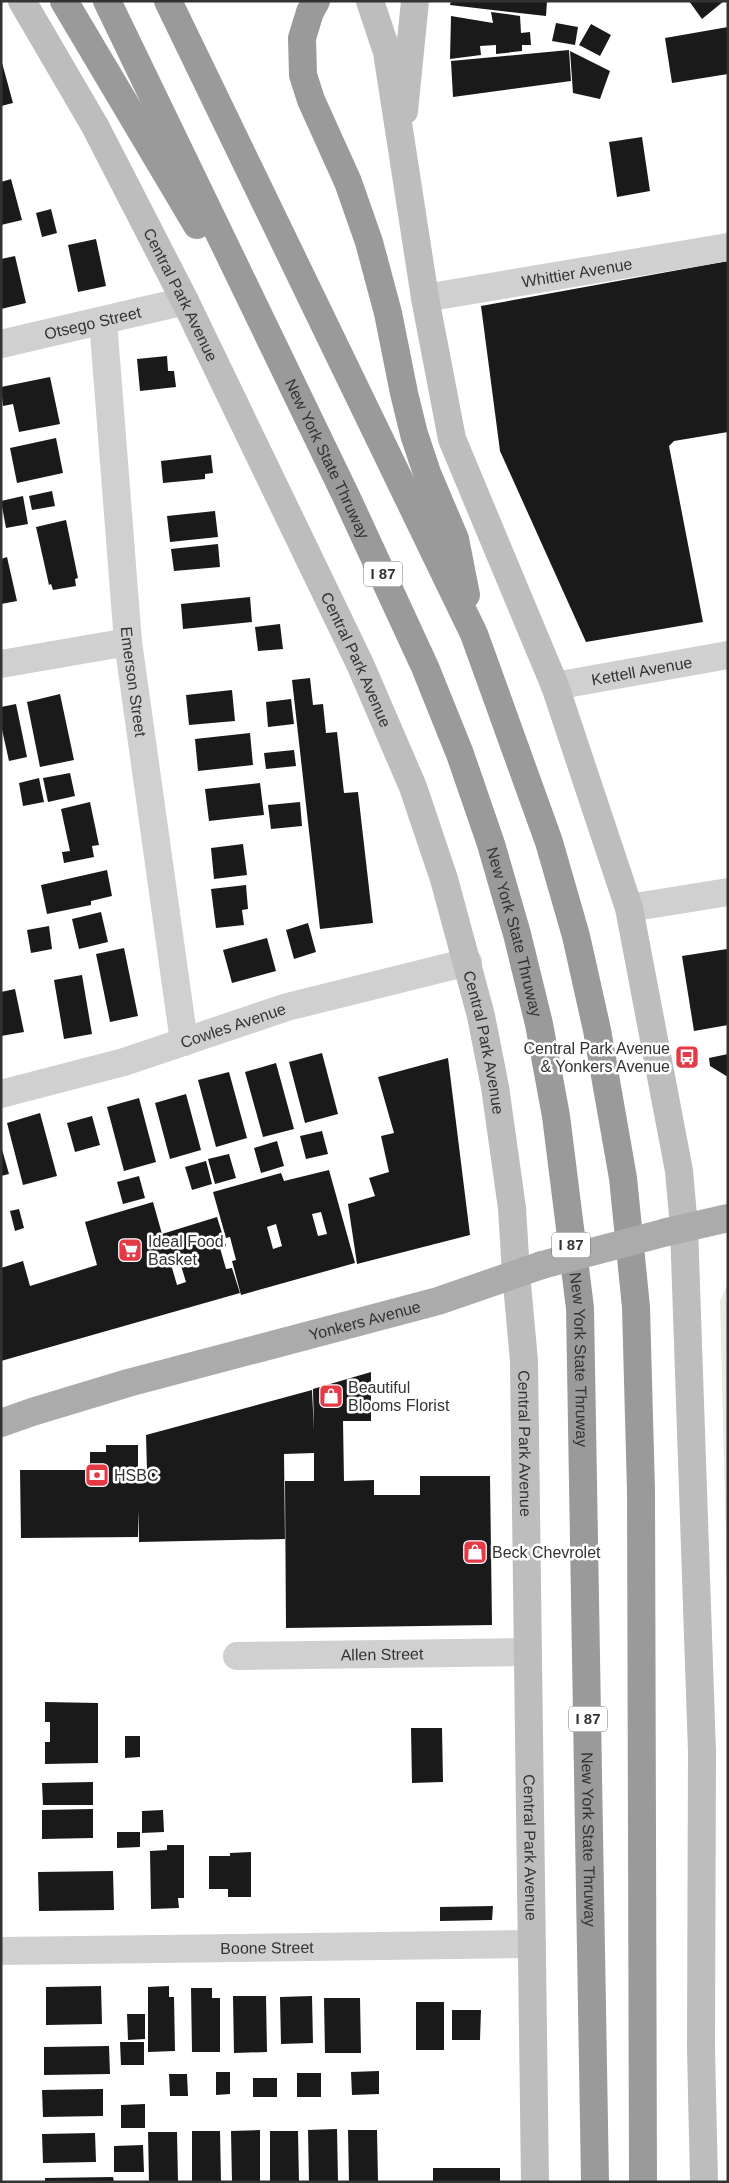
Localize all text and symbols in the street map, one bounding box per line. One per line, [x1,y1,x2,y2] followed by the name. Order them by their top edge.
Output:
[140,225,221,364] street label: Central Park Avenue
[520,255,634,291] street label: Whittier Avenue
[43,303,143,343] street label: Otsego Street
[282,376,372,541] street label: New York State Thruway
[364,562,402,586] road number: I 87
[318,590,394,730] street label: Central Park Avenue
[118,626,149,739] street label: Emerson Street
[590,654,694,688] street label: Kettell Avenue
[483,845,545,1019] street label: New York State Thruway
[460,969,507,1116] street label: Central Park Avenue
[178,1000,288,1051] street label: Cowles Avenue
[524,1040,670,1075] place label: Central Park Avenue & Yonkers Avenue
[674,1044,700,1070] bus stop icon: Central Park Avenue & Yonkers Avenue
[552,1232,590,1258] road number: I 87
[148,1233,224,1268] place label: Ideal Food Basket
[117,1237,143,1263] supermarket icon: Ideal Food Basket
[567,1271,590,1447] street label: New York State Thruway
[307,1298,423,1344] street label: Yonkers Avenue
[515,1370,534,1517] street label: Central Park Avenue
[348,1379,450,1414] place label: Beautiful Blooms Florist
[318,1383,344,1409] shop icon: Beautiful Blooms Florist
[84,1462,110,1488] bank icon: HSBC
[114,1467,158,1484] place label: HSBC
[462,1539,488,1565] shop icon: Beck Chevrolet
[492,1544,601,1561] place label: Beck Chevrolet
[340,1645,424,1664] street label: Allen Street
[569,1706,607,1732] road number: I 87
[579,1752,599,1927] street label: New York State Thruway
[521,1774,540,1921] street label: Central Park Avenue
[220,1939,314,1957] street label: Boone Street

